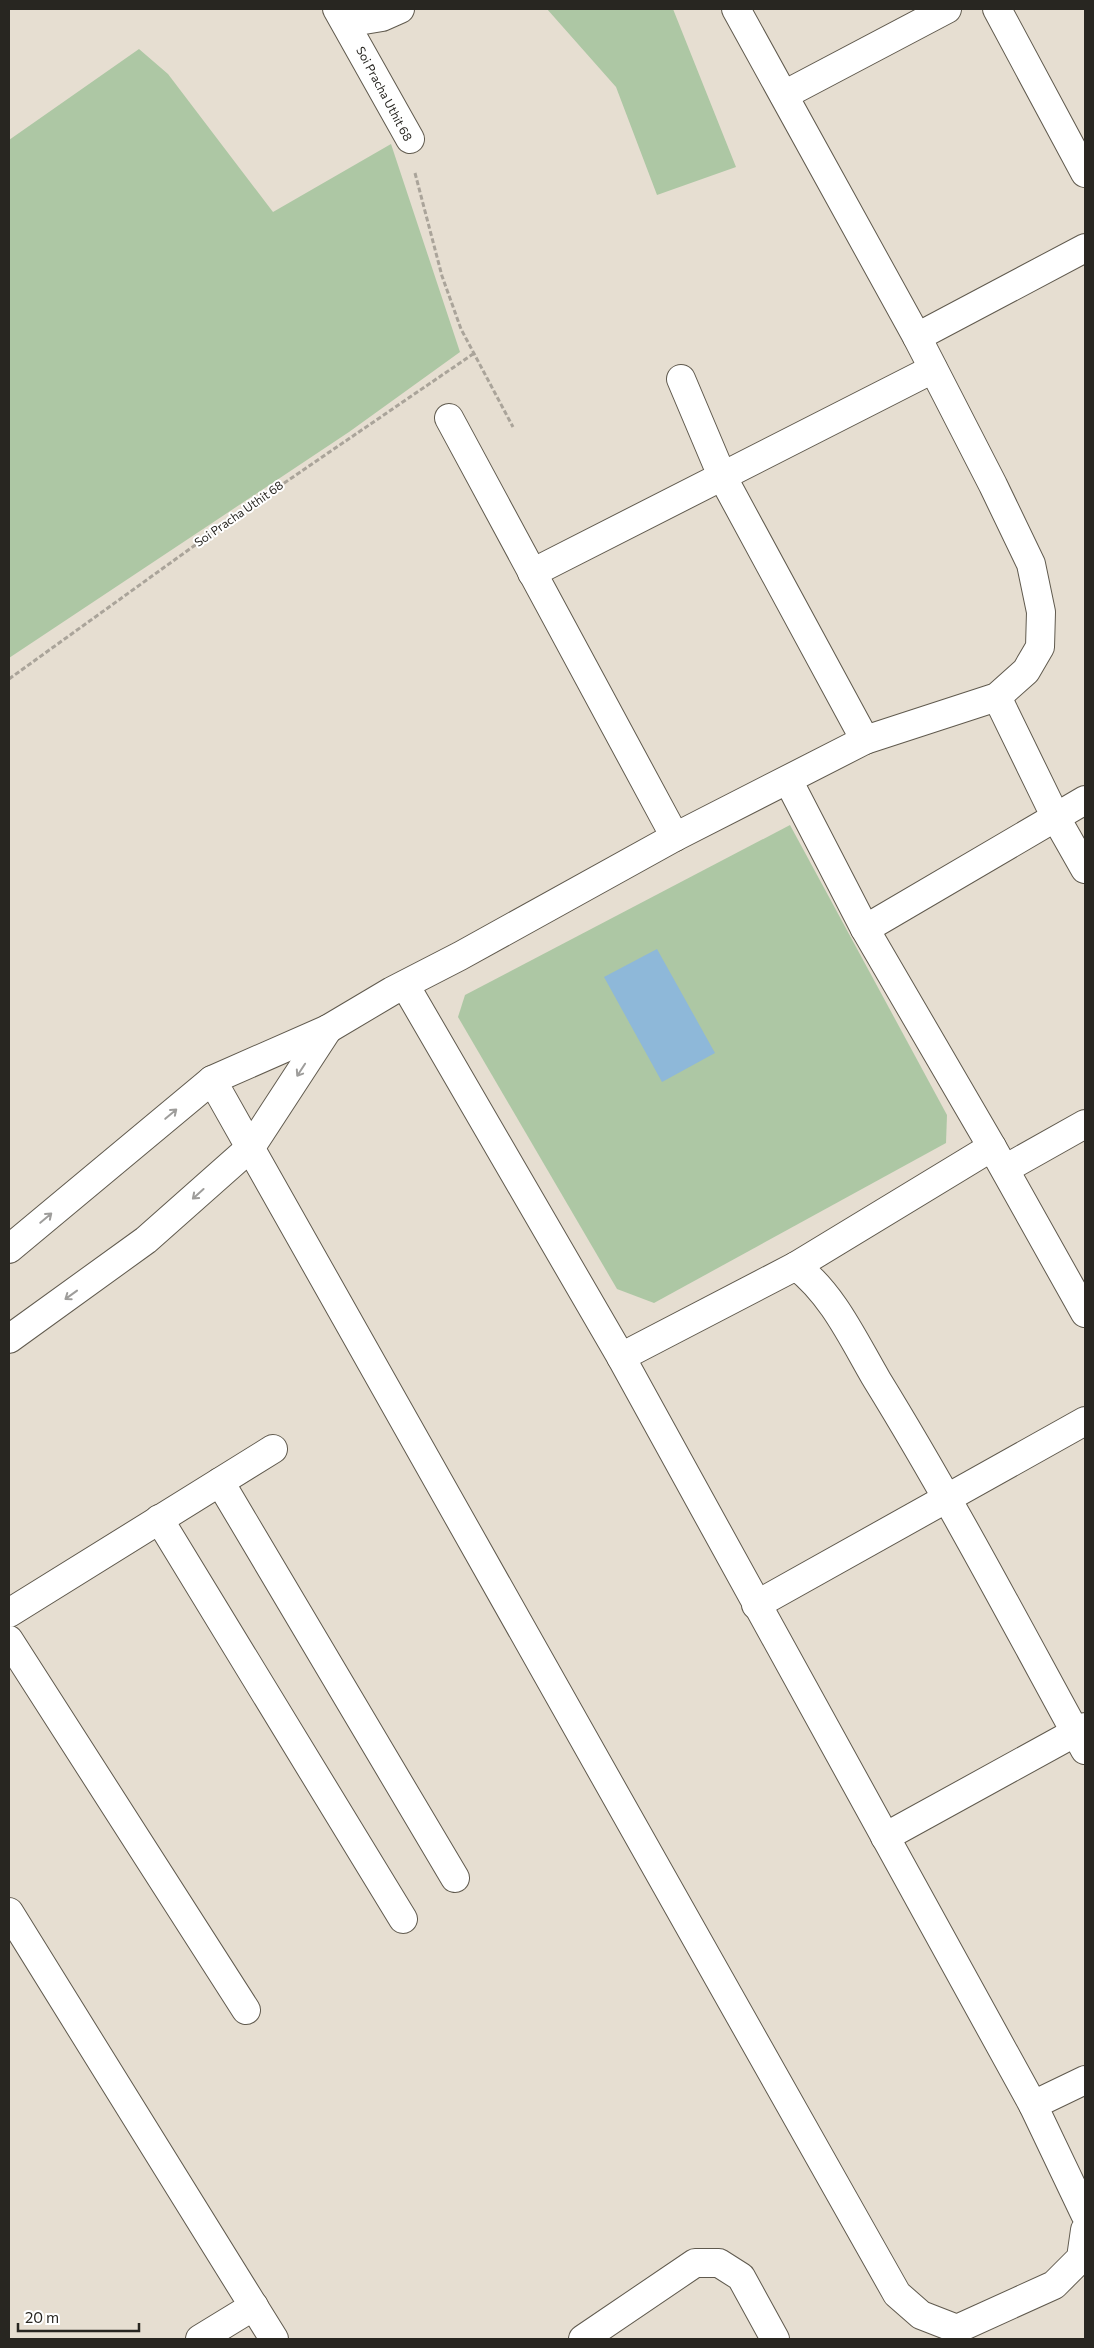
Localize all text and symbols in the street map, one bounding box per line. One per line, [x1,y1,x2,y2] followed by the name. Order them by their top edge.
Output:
[354,44,416,143] street label: Soi Pracha Uthit 68
[191,477,285,549] street label: Soi Pracha Uthit 68
[296,1063,306,1077] one-way arrow
[165,1109,178,1120] one-way arrow
[192,1188,205,1200] one-way arrow
[40,1212,53,1224] one-way arrow
[64,1289,78,1300] one-way arrow
[18,2300,139,2332] scale bar
[25,2308,59,2326] text: 20 m

